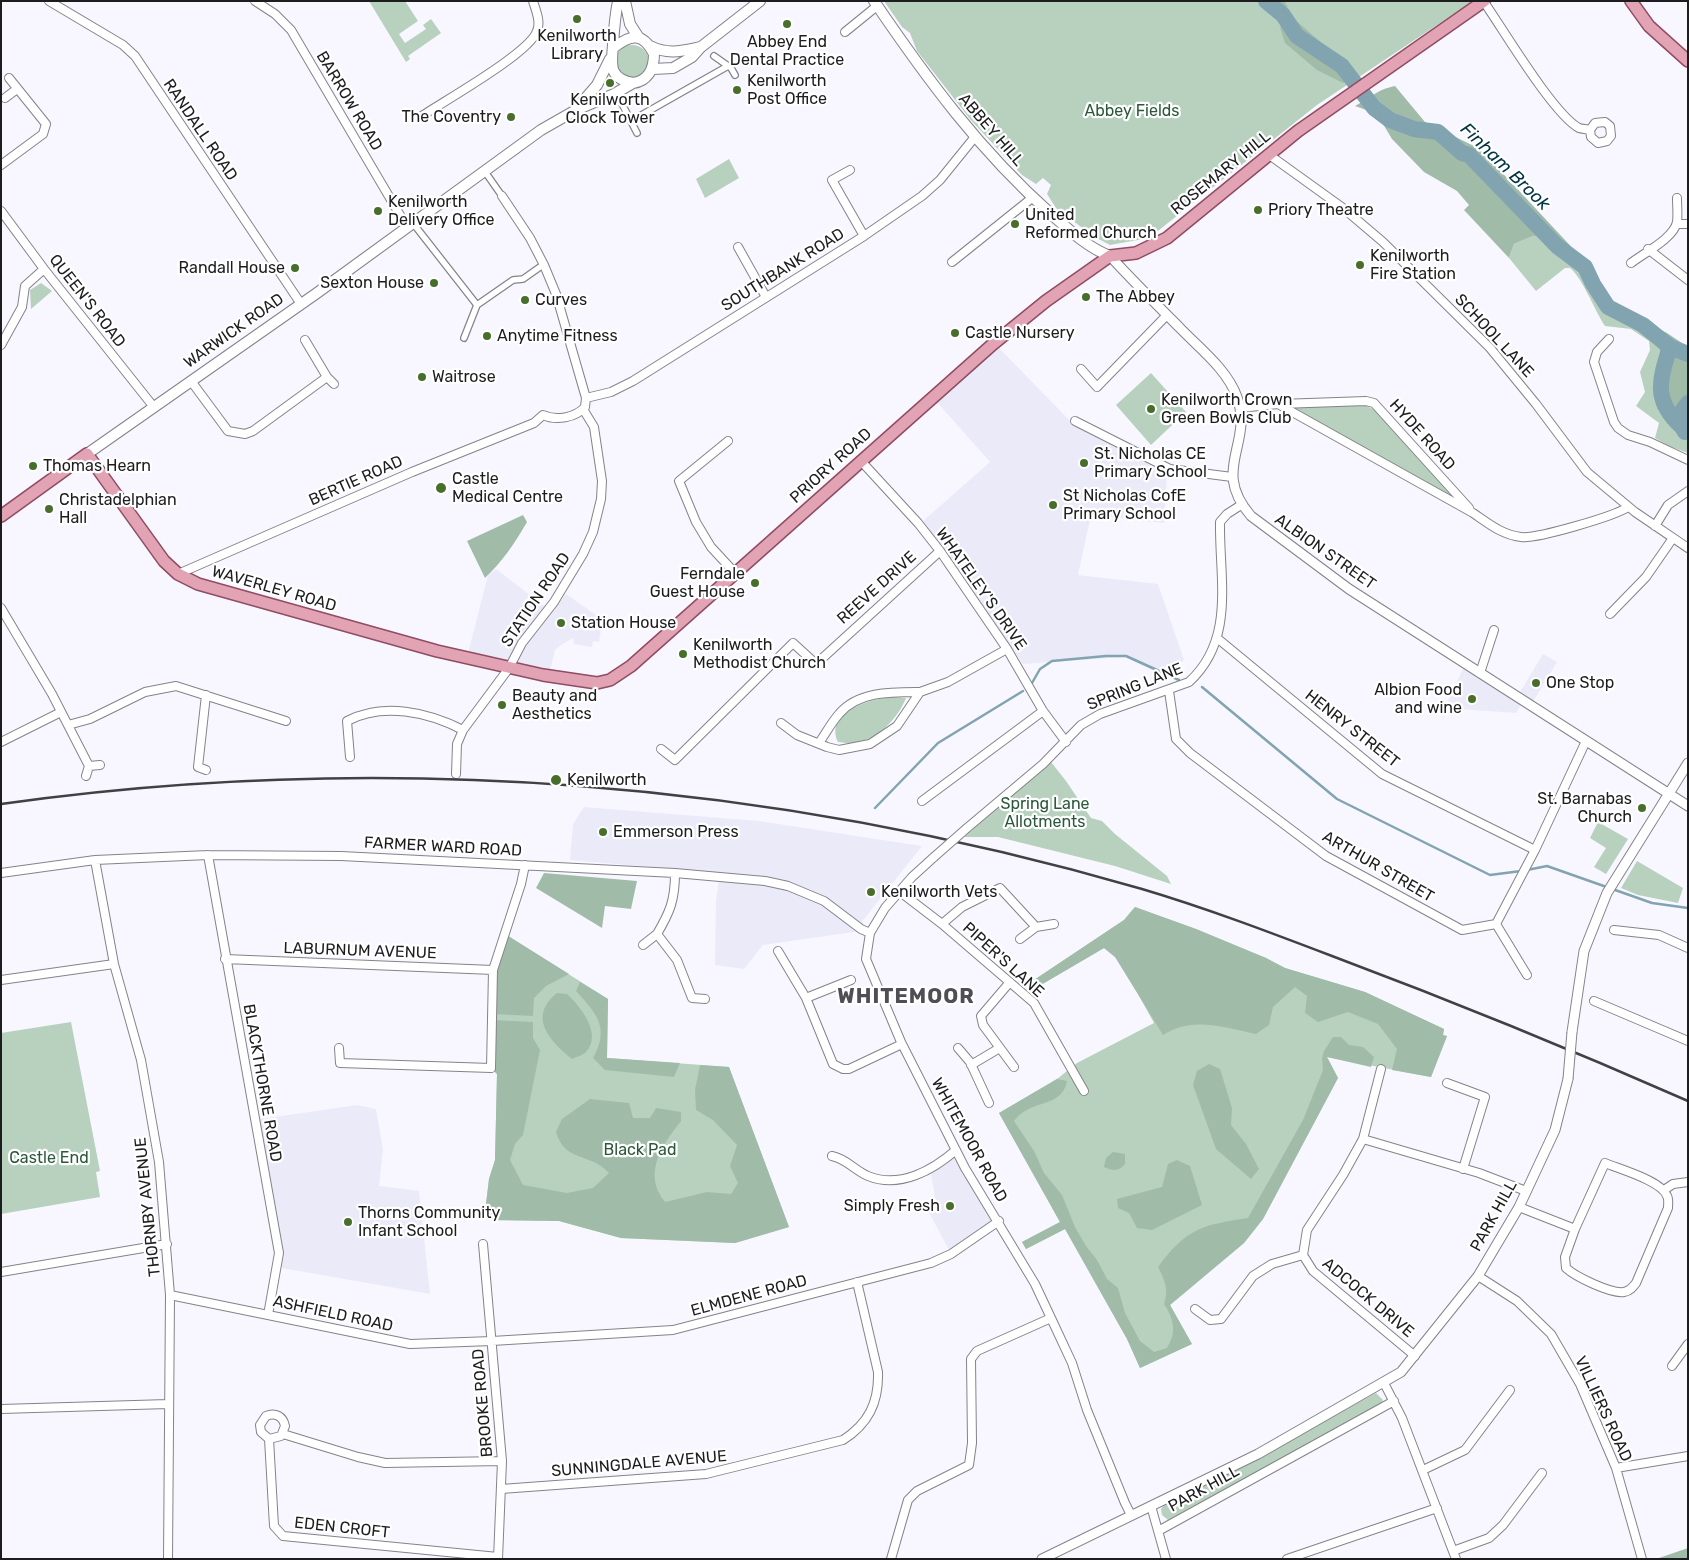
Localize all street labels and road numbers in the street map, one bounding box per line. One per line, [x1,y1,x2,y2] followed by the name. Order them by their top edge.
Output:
[312,48,386,154] street label: BARROW ROAD
[159,75,241,185] street label: RANDALL ROAD
[954,90,1028,170] street label: ABBEY HILL
[1167,127,1275,219] street label: ROSEMARY HILL
[718,224,848,316] street label: SOUTHBANK ROAD
[45,251,129,351] street label: QUEEN'S ROAD
[180,289,288,373] street label: WARWICK ROAD
[1450,290,1538,382] street label: SCHOOL LANE
[1385,395,1459,475] street label: HYDE ROAD
[786,424,876,508] street label: PRIORY ROAD
[306,452,406,510] street label: BERTIE ROAD
[1271,510,1379,594] street label: ALBION STREET
[931,524,1031,654] street label: WHATELEY'S DRIVE
[833,547,921,629] street label: REEVE DRIVE
[497,549,575,651] street label: STATION ROAD
[209,562,339,616] street label: WAVERLEY ROAD
[1084,659,1186,715] street label: SPRING LANE
[1301,686,1403,772] street label: HENRY STREET
[1319,827,1437,907] street label: ARTHUR STREET
[364,833,522,861] street label: FARMER WARD ROAD
[958,918,1048,1002] street label: PIPER'S LANE
[283,939,437,963] street label: LABURNUM AVENUE
[239,1003,285,1163] street label: BLACKTHORNE ROAD
[927,1074,1011,1206] street label: WHITEMOOR ROAD
[131,1136,165,1278] street label: THORNBY AVENUE
[1467,1177,1521,1255] street label: PARK HILL
[1318,1254,1418,1342] street label: ADCOCK DRIVE
[689,1271,809,1321] street label: ELMDENE ROAD
[271,1292,395,1336] street label: ASHFIELD ROAD
[469,1348,497,1458] street label: BROOKE ROAD
[1570,1353,1636,1465] street label: VILLIERS ROAD
[550,1447,728,1481] street label: SUNNINGDALE AVENUE
[1165,1462,1243,1516] street label: PARK HILL
[293,1513,391,1543] street label: EDEN CROFT

